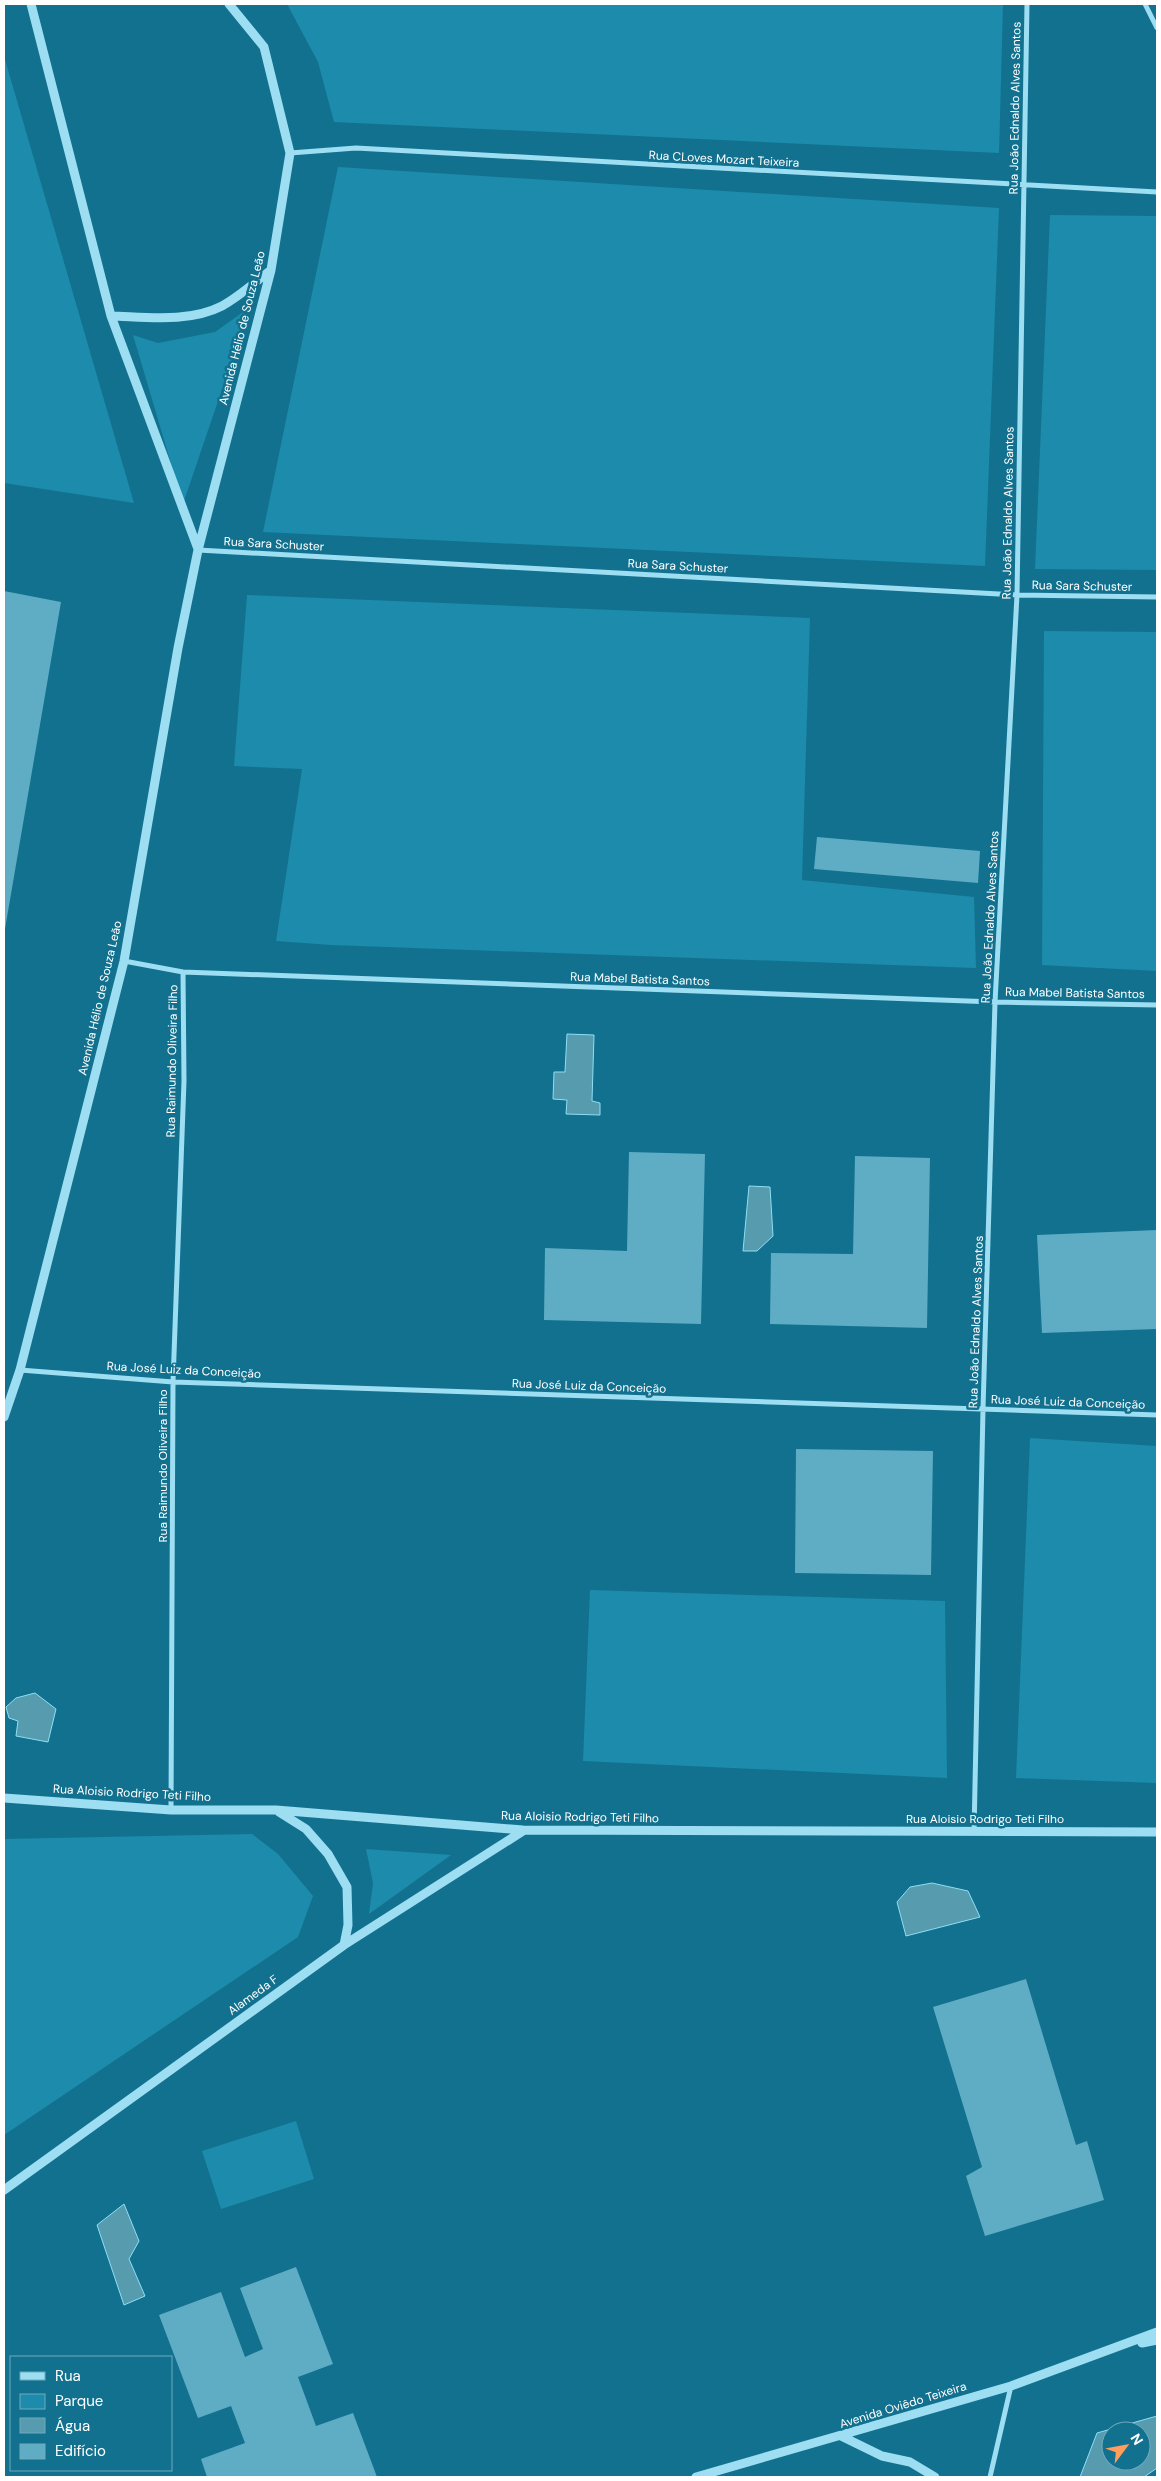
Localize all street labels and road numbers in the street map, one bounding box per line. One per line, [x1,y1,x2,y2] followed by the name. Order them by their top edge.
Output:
[1005,22,1025,194] street label: Rua João Ednaldo Alves Santos
[648,147,800,171] street label: Rua CLoves Mozart Teixeira
[215,249,269,407] street label: Avenida Hélio de Souza Leão
[998,427,1018,599] street label: Rua João Ednaldo Alves Santos
[223,533,325,555] street label: Rua Sara Schuster
[627,555,729,577] street label: Rua Sara Schuster
[1032,577,1133,595] street label: Rua Sara Schuster
[977,830,1003,1004] street label: Rua João Ednaldo Alves Santos
[74,919,126,1077] street label: Avenida Hélio de Souza Leão
[570,969,710,989] street label: Rua Mabel Batista Santos
[163,984,181,1138] street label: Rua Raimundo Oliveira Filho
[1005,984,1145,1002] street label: Rua Mabel Batista Santos
[965,1235,987,1409] street label: Rua João Ednaldo Alves Santos
[106,1358,262,1382] street label: Rua José Luiz da Conceição
[511,1375,667,1397] street label: Rua José Luiz da Conceição
[155,1389,171,1543] street label: Rua Raimundo Oliveira Filho
[990,1391,1146,1413] street label: Rua José Luiz da Conceição
[53,1781,211,1805] street label: Rua Aloisio Rodrigo Teti Filho
[501,1808,659,1826] street label: Rua Aloisio Rodrigo Teti Filho
[906,1811,1064,1827] street label: Rua Aloisio Rodrigo Teti Filho
[225,1971,282,2019] street label: Alameda F
[838,2378,968,2432] street label: Avenida Oviêdo Teixeira

